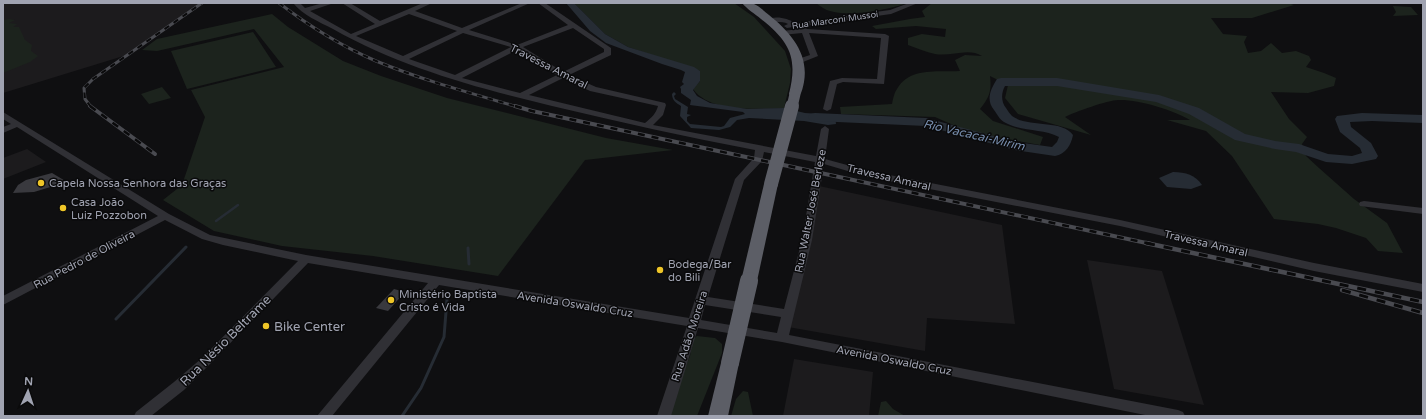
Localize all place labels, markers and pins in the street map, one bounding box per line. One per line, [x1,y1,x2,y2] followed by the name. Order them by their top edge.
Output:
[49,177,226,190] place label: Capela Nossa Senhora das Graças
[36,178,46,188] marker: Capela Nossa Senhora das Graças
[71,196,147,222] place label: Casa João Luiz Pozzobon
[58,203,68,213] marker: Casa João Luiz Pozzobon
[668,258,732,284] place label: Bodega/Bar do Bili
[655,265,665,275] marker: Bodega/Bar do Bili
[399,288,497,314] place label: Ministério Baptista Cristo é Vida
[386,295,396,305] marker: Ministério Baptista Cristo é Vida
[274,319,345,335] place label: Bike Center
[261,321,271,331] marker: Bike Center

